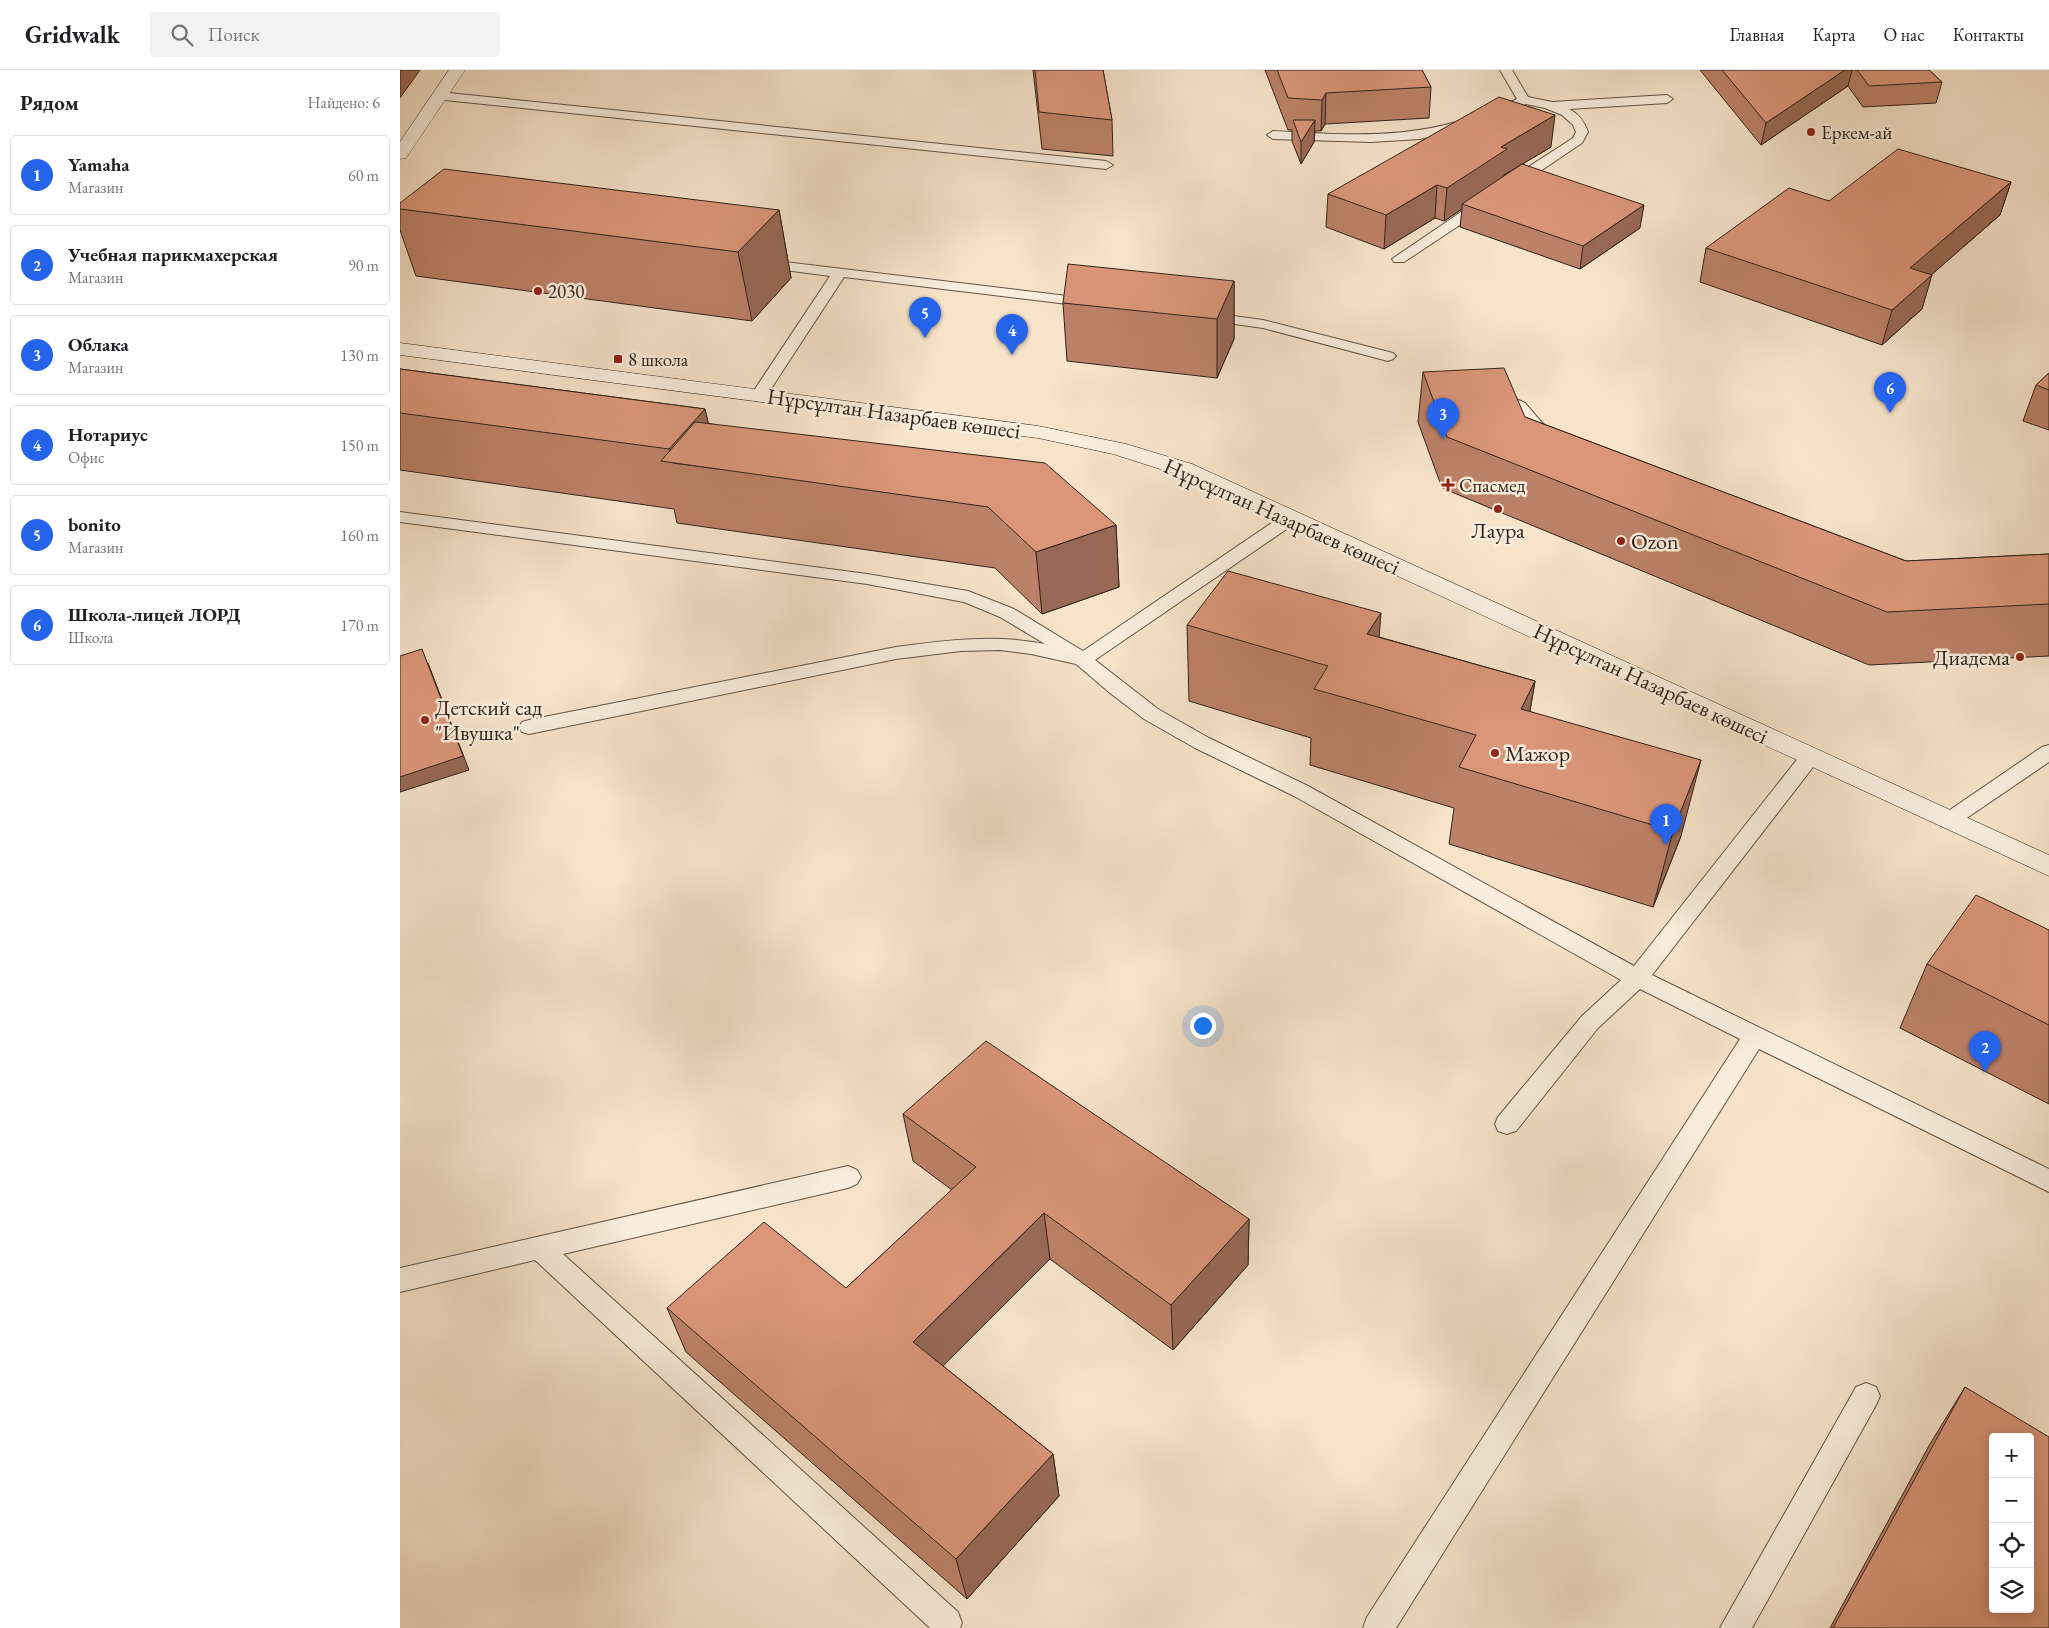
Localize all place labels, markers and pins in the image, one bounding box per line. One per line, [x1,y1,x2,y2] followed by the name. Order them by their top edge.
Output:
[1821,120,1892,145] place label: Еркем-ай
[1805,126,1817,138] marker: Еркем-ай
[548,279,584,304] place label: 2030
[532,285,544,297] marker: 2030
[909,297,941,338] pin: 5
[996,314,1028,355] pin: 4
[628,347,689,372] place label: 8 школа
[612,353,624,365] marker: 8 школа
[1874,372,1906,413] pin: 6
[1427,398,1459,439] pin: 3
[1459,473,1526,498] place label: Спасмед
[1441,478,1455,492] marker: Спасмед
[1492,503,1504,515] marker: Лаура
[1471,516,1525,545] place label: Лаура
[1631,527,1679,556] place label: Ozon
[1615,535,1627,547] marker: Ozon
[1933,643,2010,672] place label: Диадема
[2014,651,2026,663] marker: Диадема
[435,693,542,747] place label: Детский сад "Ивушка"
[419,714,431,726] marker: Детский сад "Ивушка"
[1505,739,1570,768] place label: Мажор
[1489,747,1501,759] marker: Мажор
[1650,804,1682,845] pin: 1
[1969,1031,2001,1072] pin: 2

